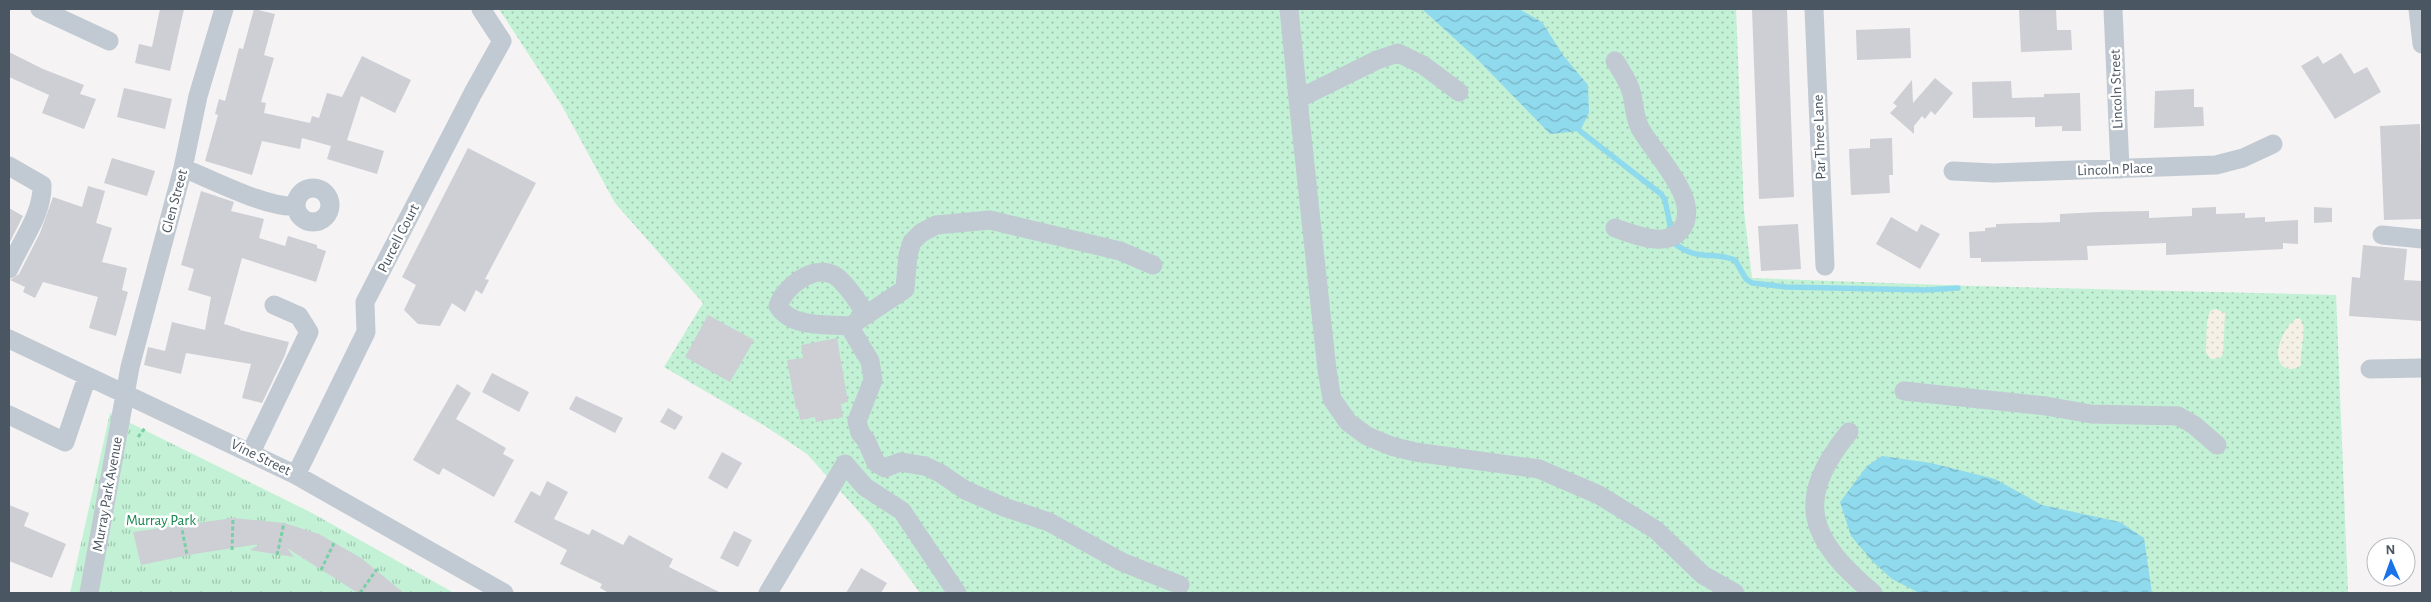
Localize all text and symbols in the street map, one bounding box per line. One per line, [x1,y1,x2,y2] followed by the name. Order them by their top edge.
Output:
[2108,49,2125,129] street label: Lincoln Street
[1811,94,1828,180] street label: Par Three Lane
[2077,161,2153,178] street label: Lincoln Place
[159,168,190,234] street label: Glen Street
[375,201,422,275] street label: Purcell Court
[90,435,125,553] street label: Murray Park Avenue
[228,437,293,478] street label: Vine Street
[126,513,196,528] park label: Murray Park
[2366,537,2416,587] north arrow
[2385,543,2396,557] text: N

